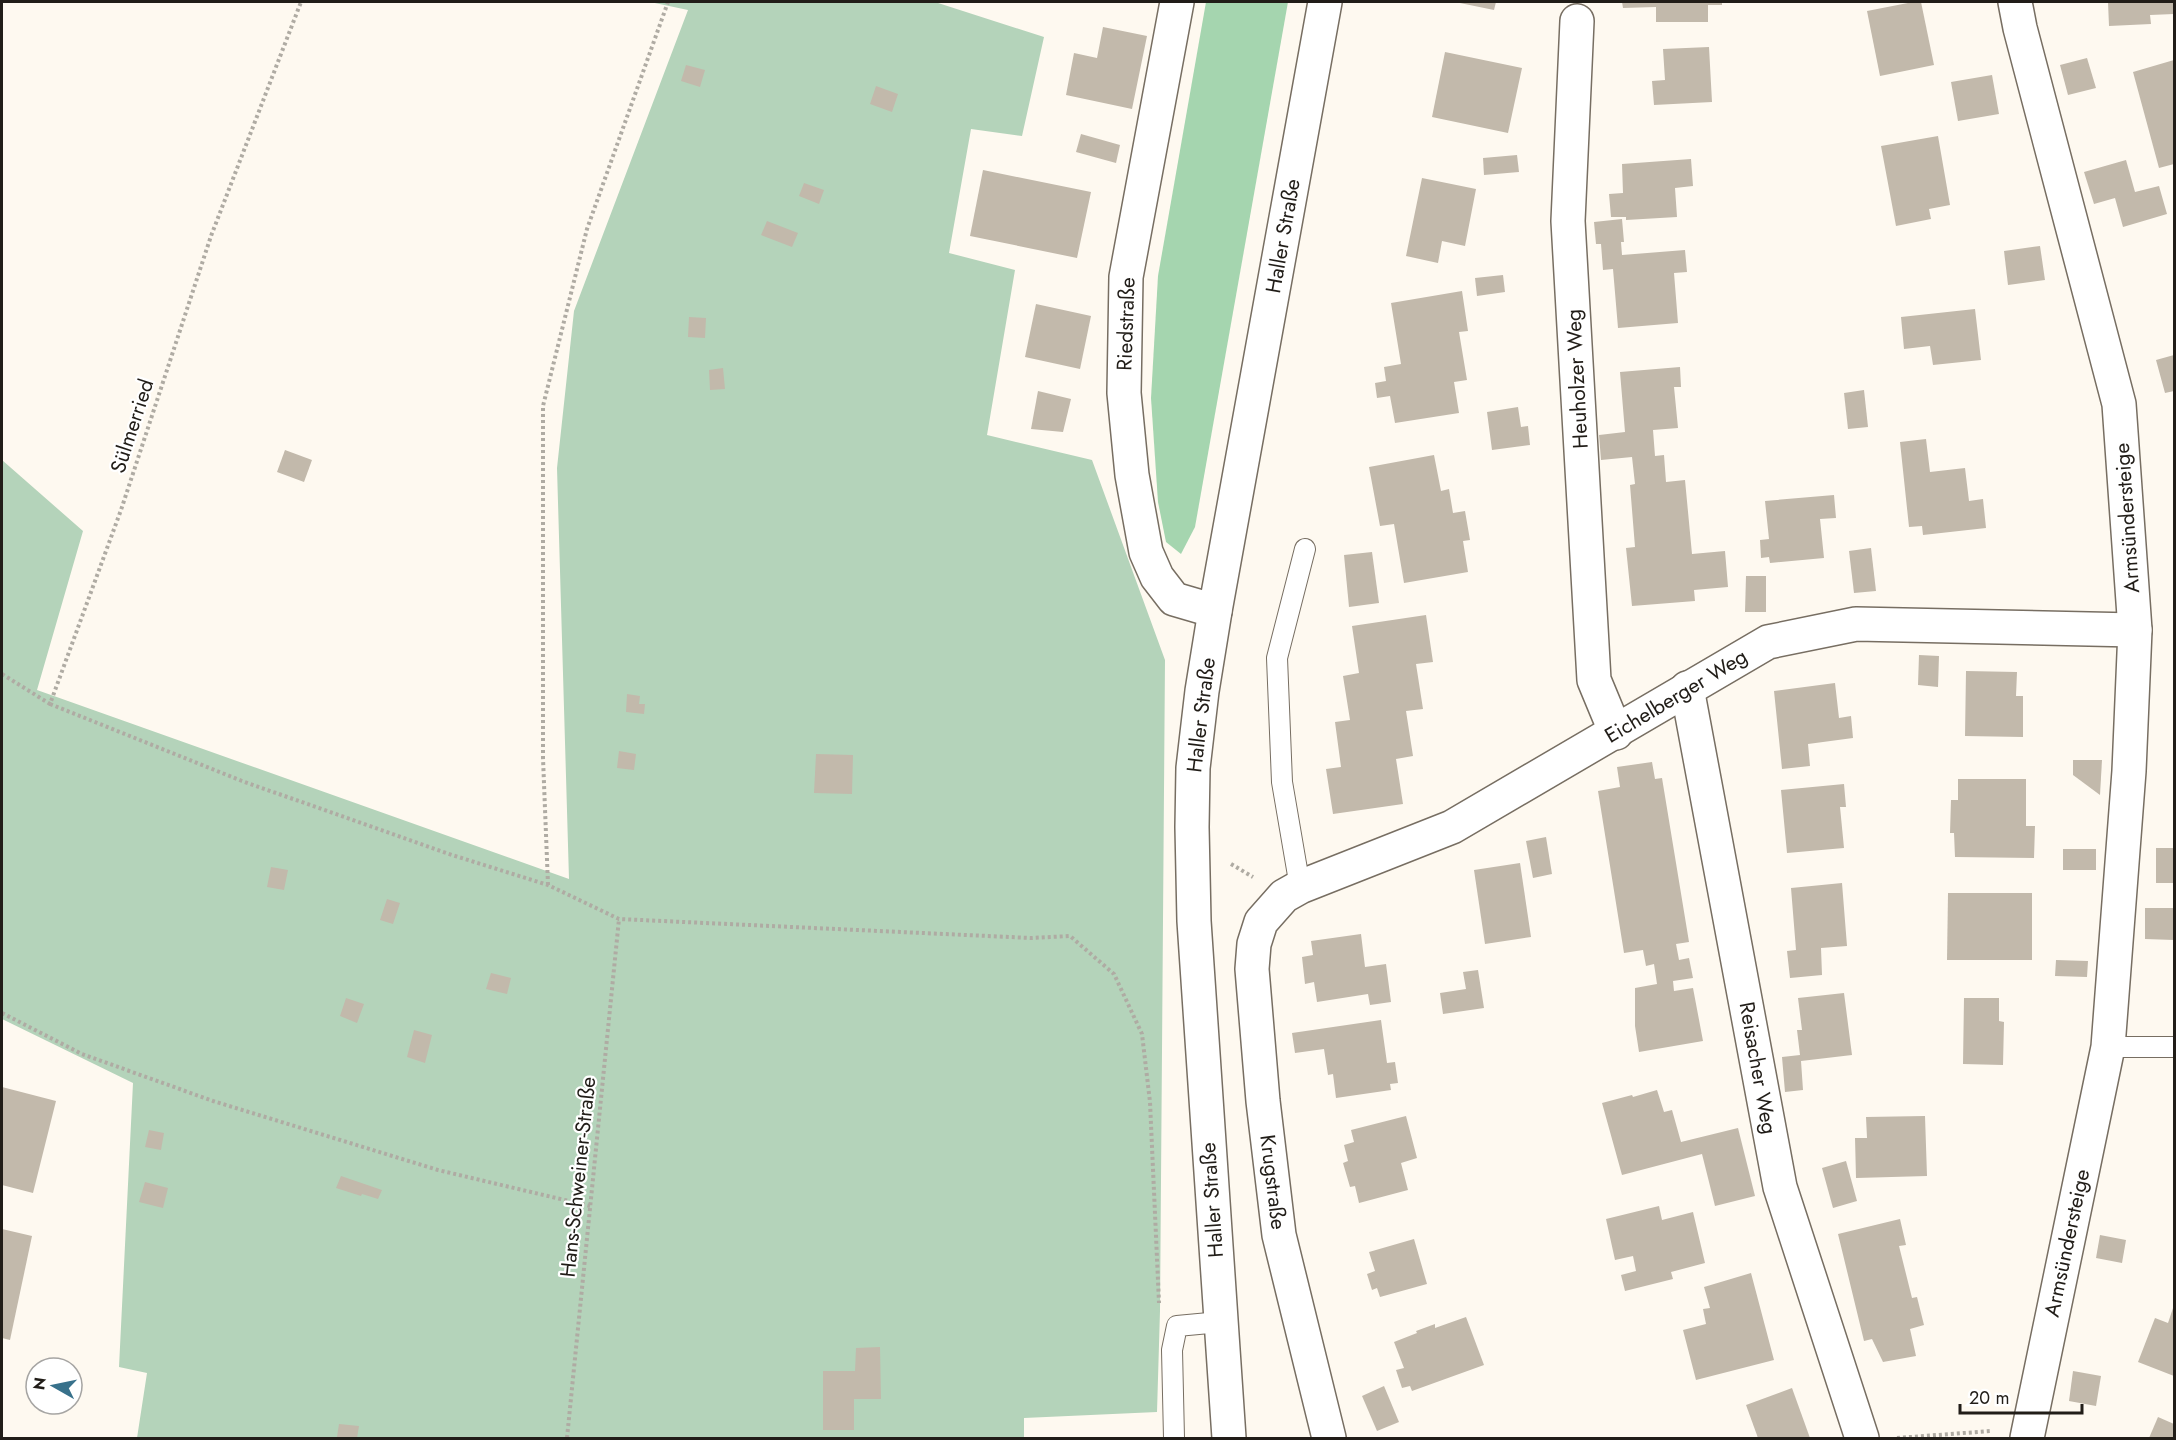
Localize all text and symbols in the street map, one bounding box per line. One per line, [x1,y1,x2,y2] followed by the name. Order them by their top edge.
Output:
[1258,176,1308,296] street label: Haller Straße
[1109,277,1143,371] street label: Riedstraße
[1558,308,1596,450] street label: Heuholzer Weg
[103,375,161,477] street label: Sülmerried
[2107,442,2147,594] street label: Armsündersteige
[1599,642,1753,750] street label: Eichelberger Weg
[1179,656,1223,774] street label: Haller Straße
[1732,999,1784,1137] street label: Reisacher Weg
[553,1075,603,1279] street label: Hans-Schweiner-Straße
[1252,1133,1294,1231] street label: Krugstraße
[1193,1141,1231,1259] street label: Haller Straße
[2037,1166,2097,1320] street label: Armsündersteige
[24,1356,84,1416] north arrow
[27,1376,52,1392] text: N
[1960,1377,2082,1415] scale bar
[1969,1385,2009,1411] text: 20 m

